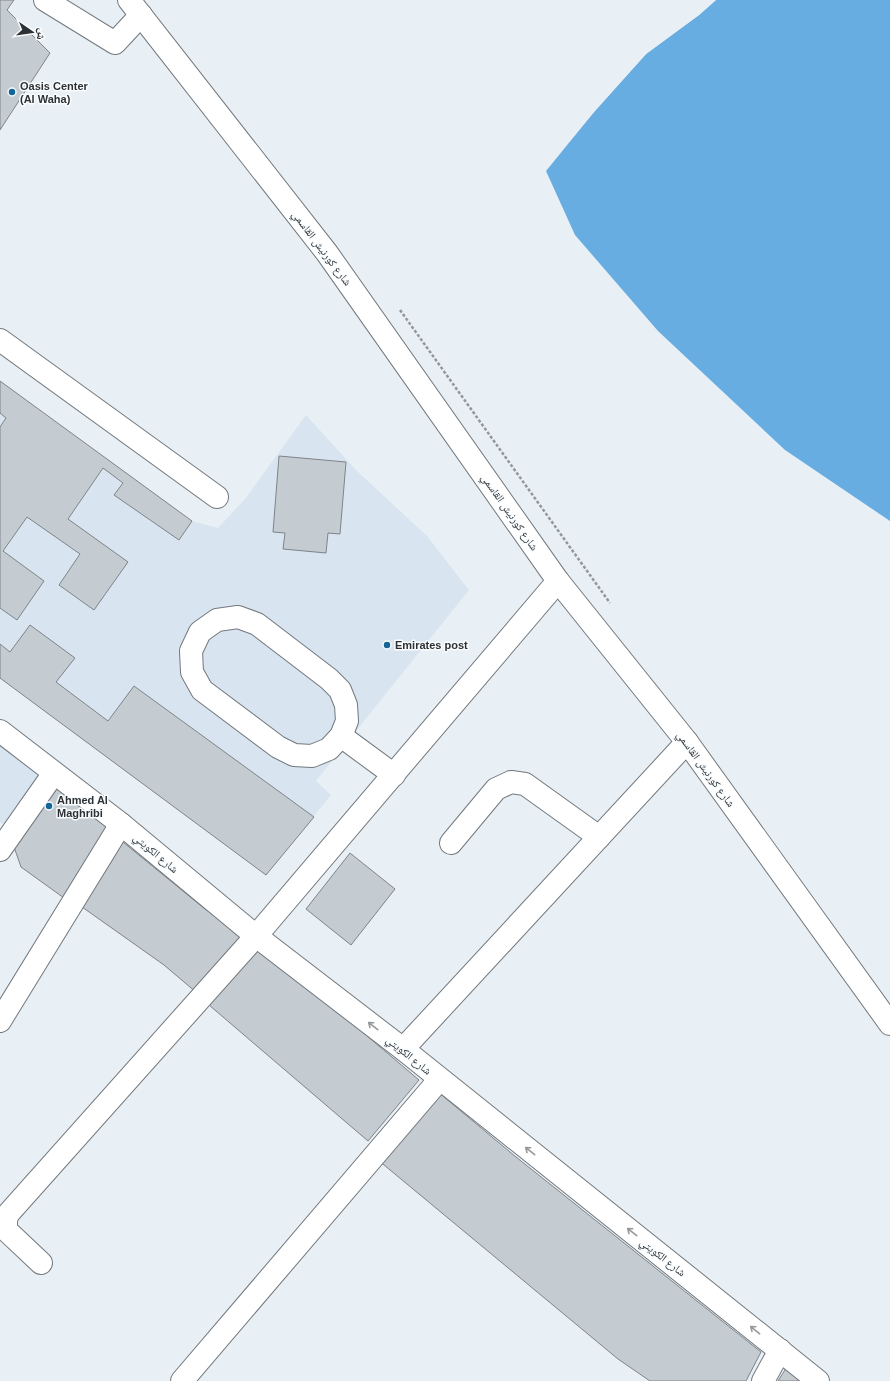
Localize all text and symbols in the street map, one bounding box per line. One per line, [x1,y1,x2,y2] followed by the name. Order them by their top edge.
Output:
[12,12,52,52] north arrow
[33,27,49,42] text: ش
[20,80,89,105] place label: Oasis Center (Al Waha)
[7,87,17,97] marker: Oasis Center (Al Waha)
[288,208,354,289] street label: شارع كورنيش القاسمي
[477,471,541,554] street label: شارع كورنيش القاسمي
[395,639,468,651] place label: Emirates post
[382,640,392,650] marker: Emirates post
[672,729,737,811] street label: شارع كورنيش القاسمي
[57,794,108,819] place label: Ahmed Al Maghribi
[44,801,54,811] marker: Ahmed Al Maghribi
[130,831,181,877] street label: شارع الكويتي
[368,1022,379,1031] one-way arrow
[382,1033,434,1079] street label: شارع الكويتي
[524,1147,535,1155] one-way arrow
[626,1227,637,1236] one-way arrow
[636,1236,688,1281] street label: شارع الكويتي
[750,1326,761,1334] one-way arrow

